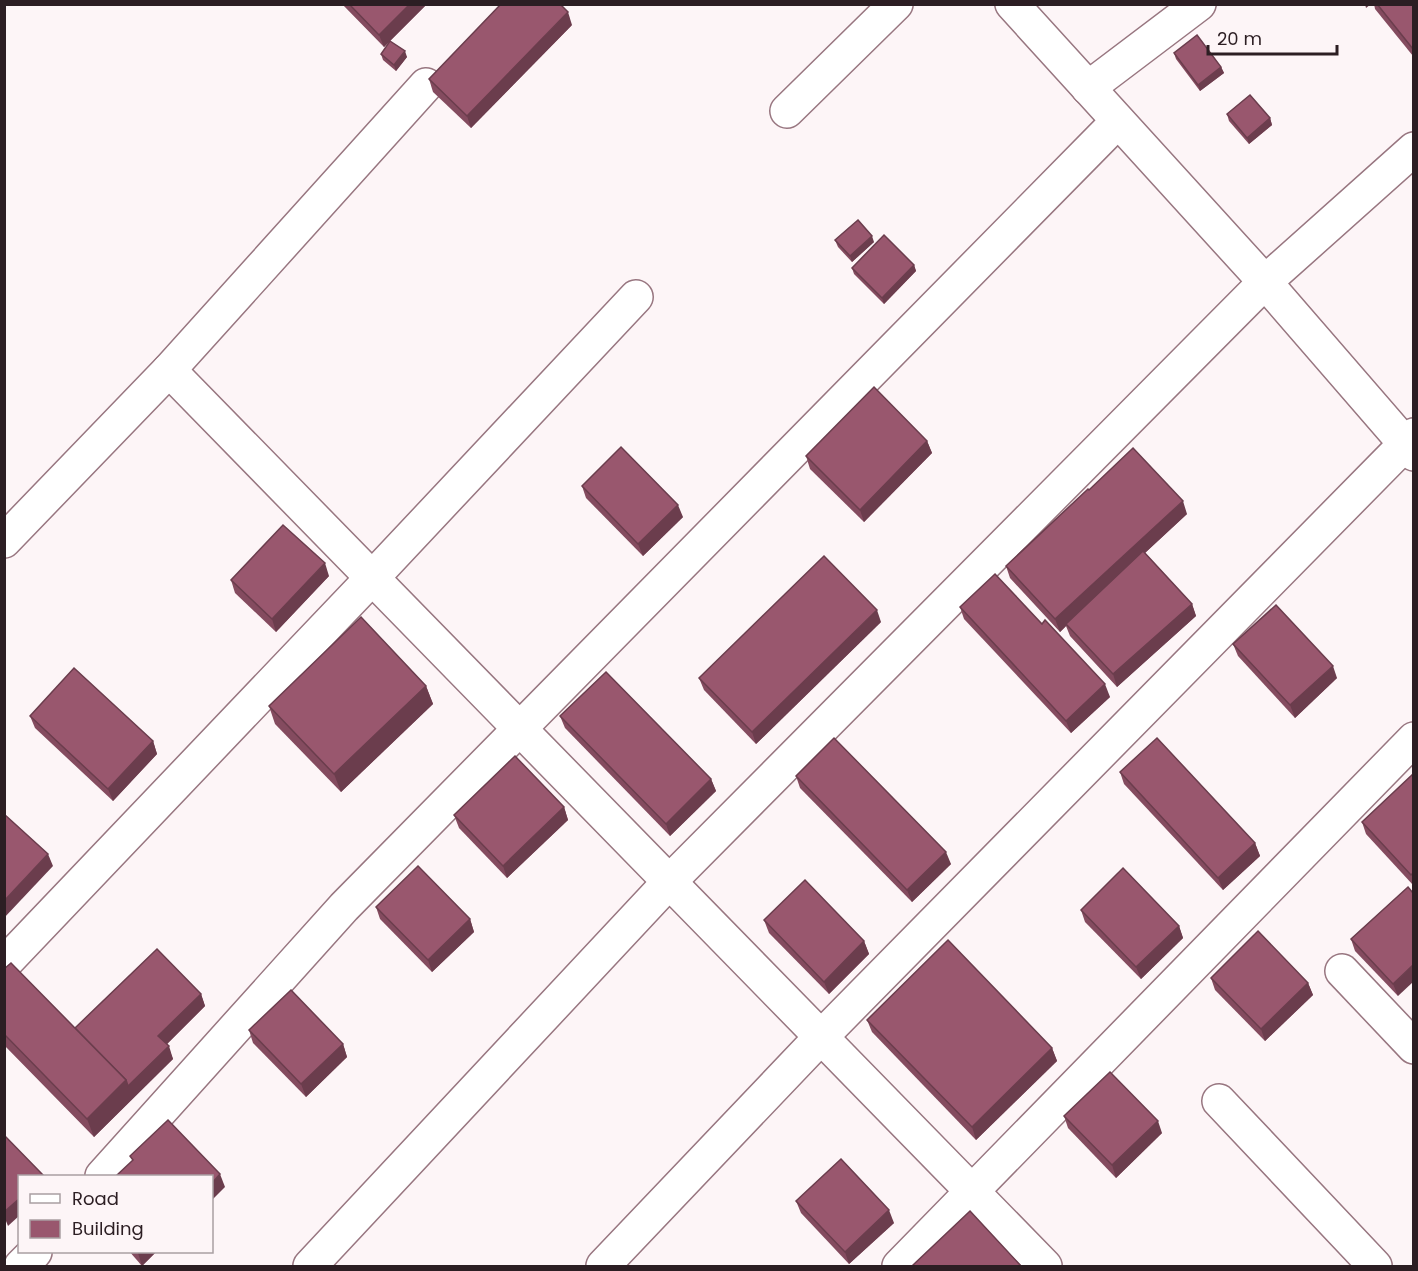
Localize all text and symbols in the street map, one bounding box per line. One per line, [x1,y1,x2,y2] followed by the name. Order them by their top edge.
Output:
[1208,18,1337,56] scale bar
[1217,26,1262,51] text: 20 m
[18,1175,213,1253] legend
[72,1186,119,1211] text: Road
[72,1216,144,1241] text: Building

